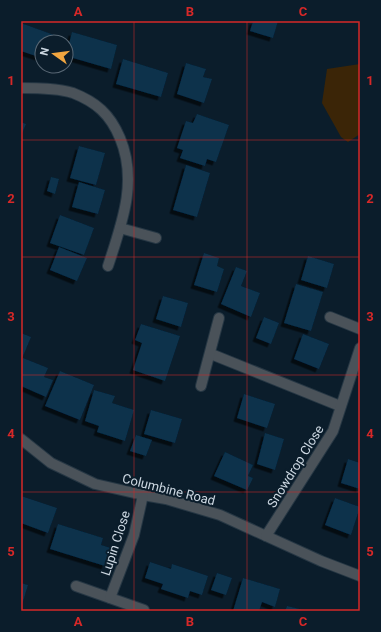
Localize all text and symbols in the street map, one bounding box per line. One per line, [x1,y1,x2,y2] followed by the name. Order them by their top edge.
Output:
[74,4,83,19] text: A
[186,4,194,19] text: B
[299,4,308,19] text: C
[34,34,74,74] north arrow
[38,46,52,57] text: N
[7,73,15,88] text: 1
[366,73,374,88] text: 1
[7,191,15,206] text: 2
[366,191,374,206] text: 2
[7,309,15,324] text: 3
[366,309,374,324] text: 3
[264,422,327,510] street label: Snowdrop Close
[7,426,15,441] text: 4
[366,426,374,441] text: 4
[121,471,217,508] street label: Columbine Road
[98,509,133,578] street label: Lupin Close
[7,544,15,559] text: 5
[366,544,374,559] text: 5
[74,614,83,629] text: A
[186,614,194,629] text: B
[299,614,308,629] text: C

